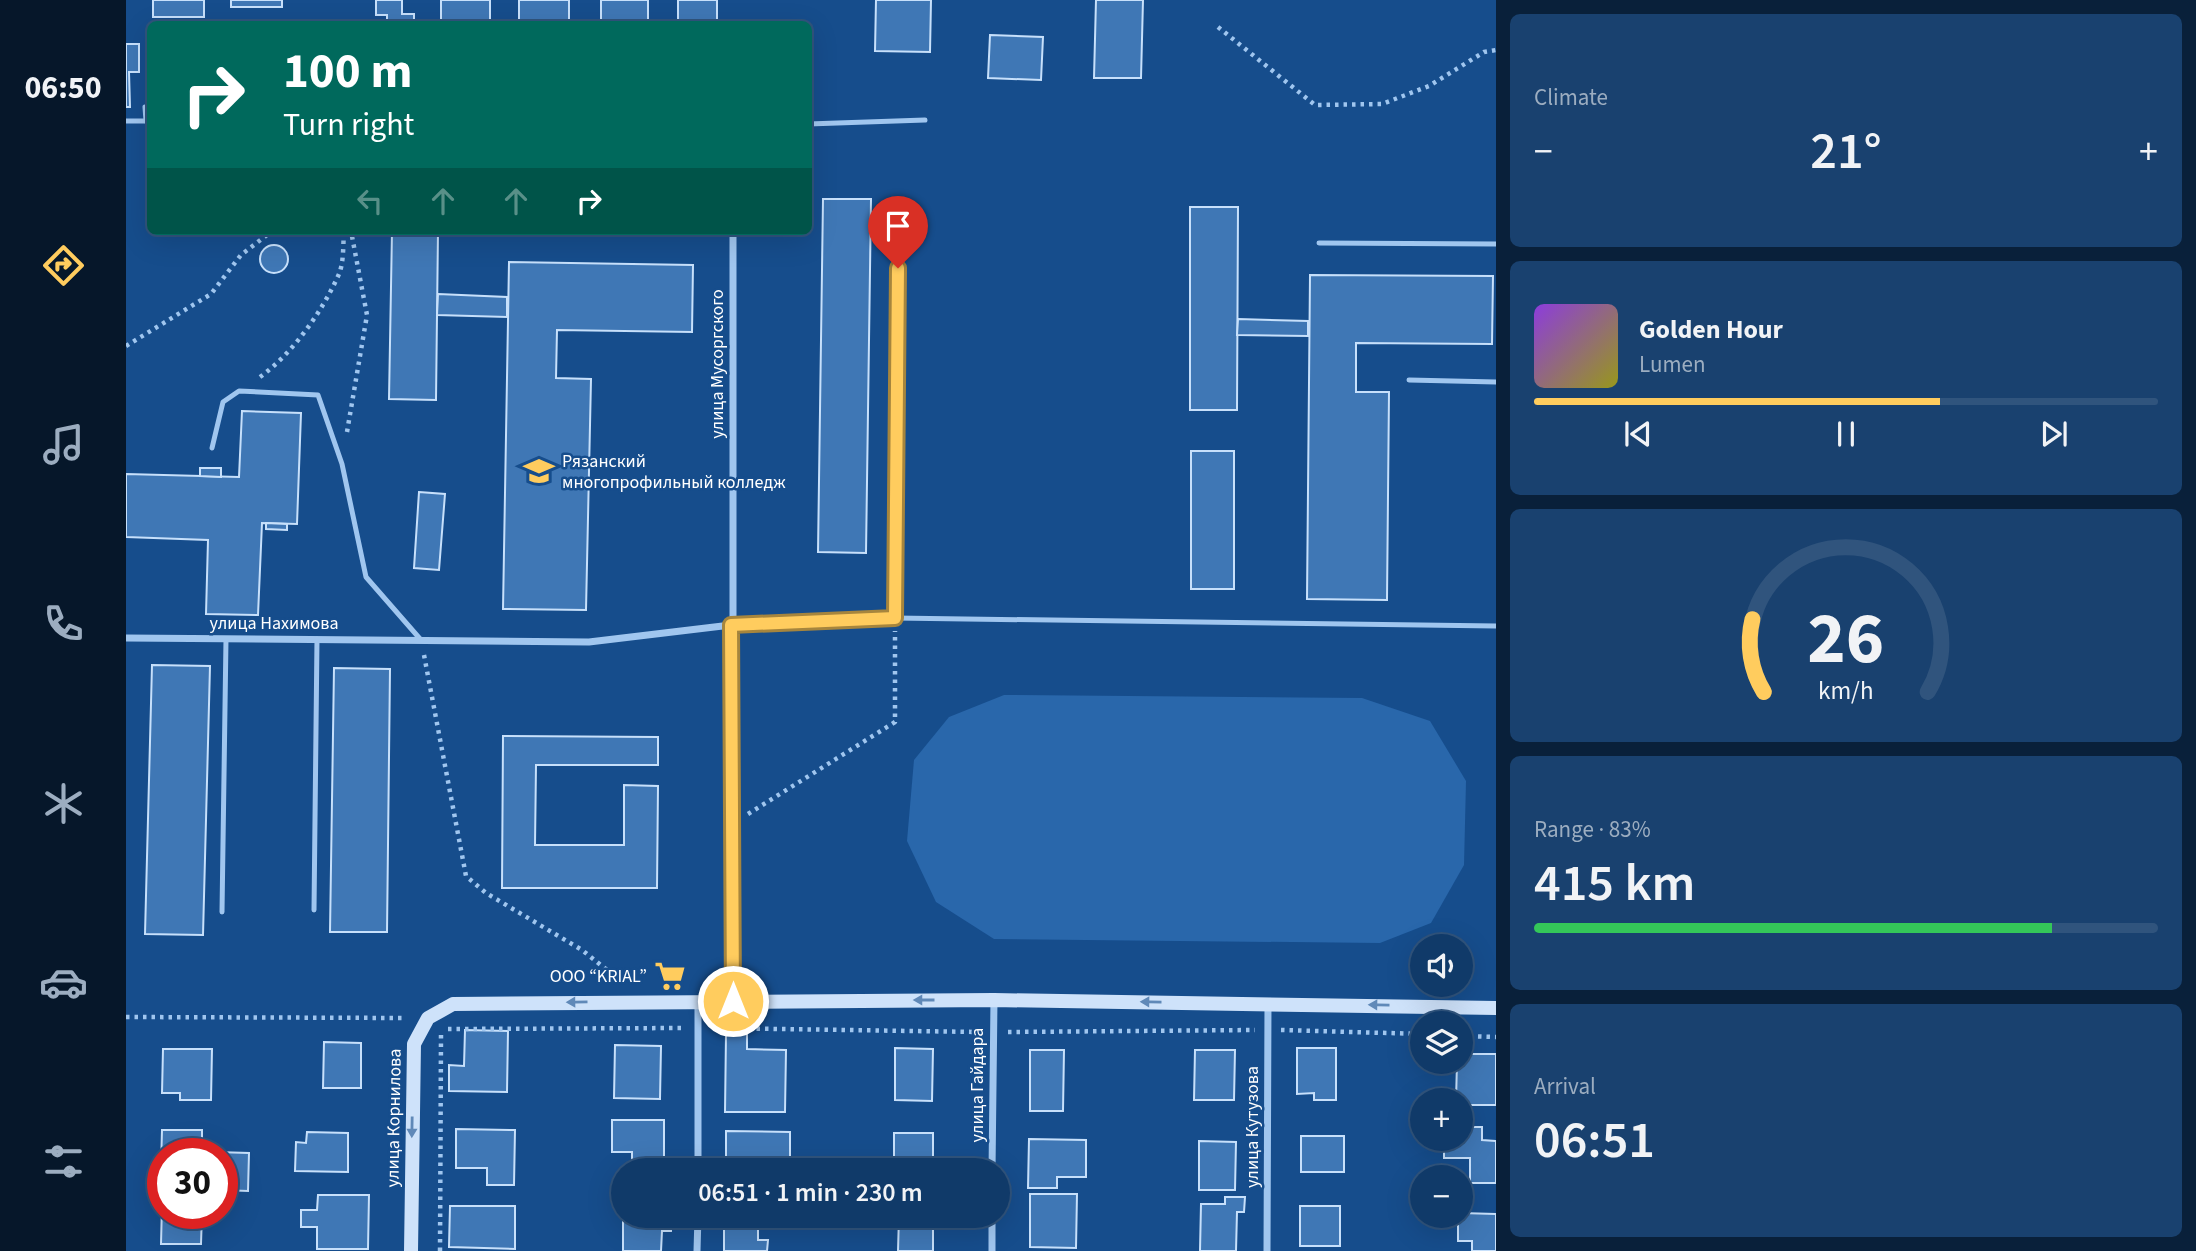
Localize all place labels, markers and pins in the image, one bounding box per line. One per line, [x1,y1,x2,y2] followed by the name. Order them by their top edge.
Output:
[868,196,928,268] pin
[562,449,786,495] place label: Рязанский многопрофильный колледж
[522,454,556,488] school or university icon: Рязанский многопрофильный колледж
[653,959,687,993] supermarket icon: OOO “KRIAL”
[550,964,647,989] place label: OOO “KRIAL”

